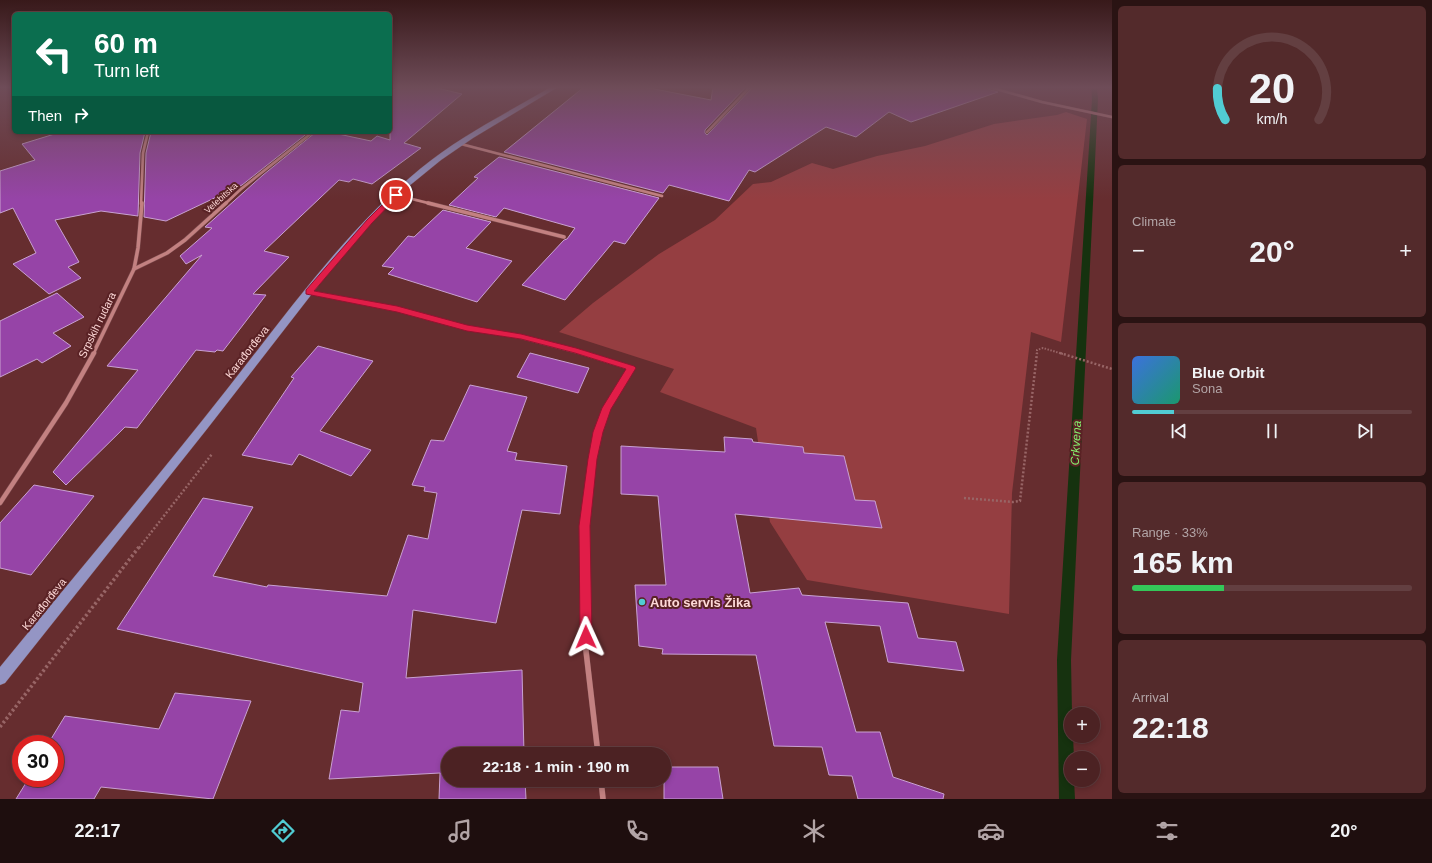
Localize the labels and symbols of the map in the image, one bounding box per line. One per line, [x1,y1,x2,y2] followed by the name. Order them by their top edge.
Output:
[379,178,413,212] pin
[202,181,240,215] street label: Velebitska
[76,289,118,360] street label: Srpskih rudara
[223,323,272,381] street label: Karađorđeva
[1068,420,1084,466] water label: Crkvena
[20,575,69,632] street label: Karađorđeva
[650,595,751,610] place label: Auto servis Žika
[637,597,647,607] marker: Auto servis Žika
[565,616,607,658] position arrow
[12,735,64,787] speed limit sign: 30

